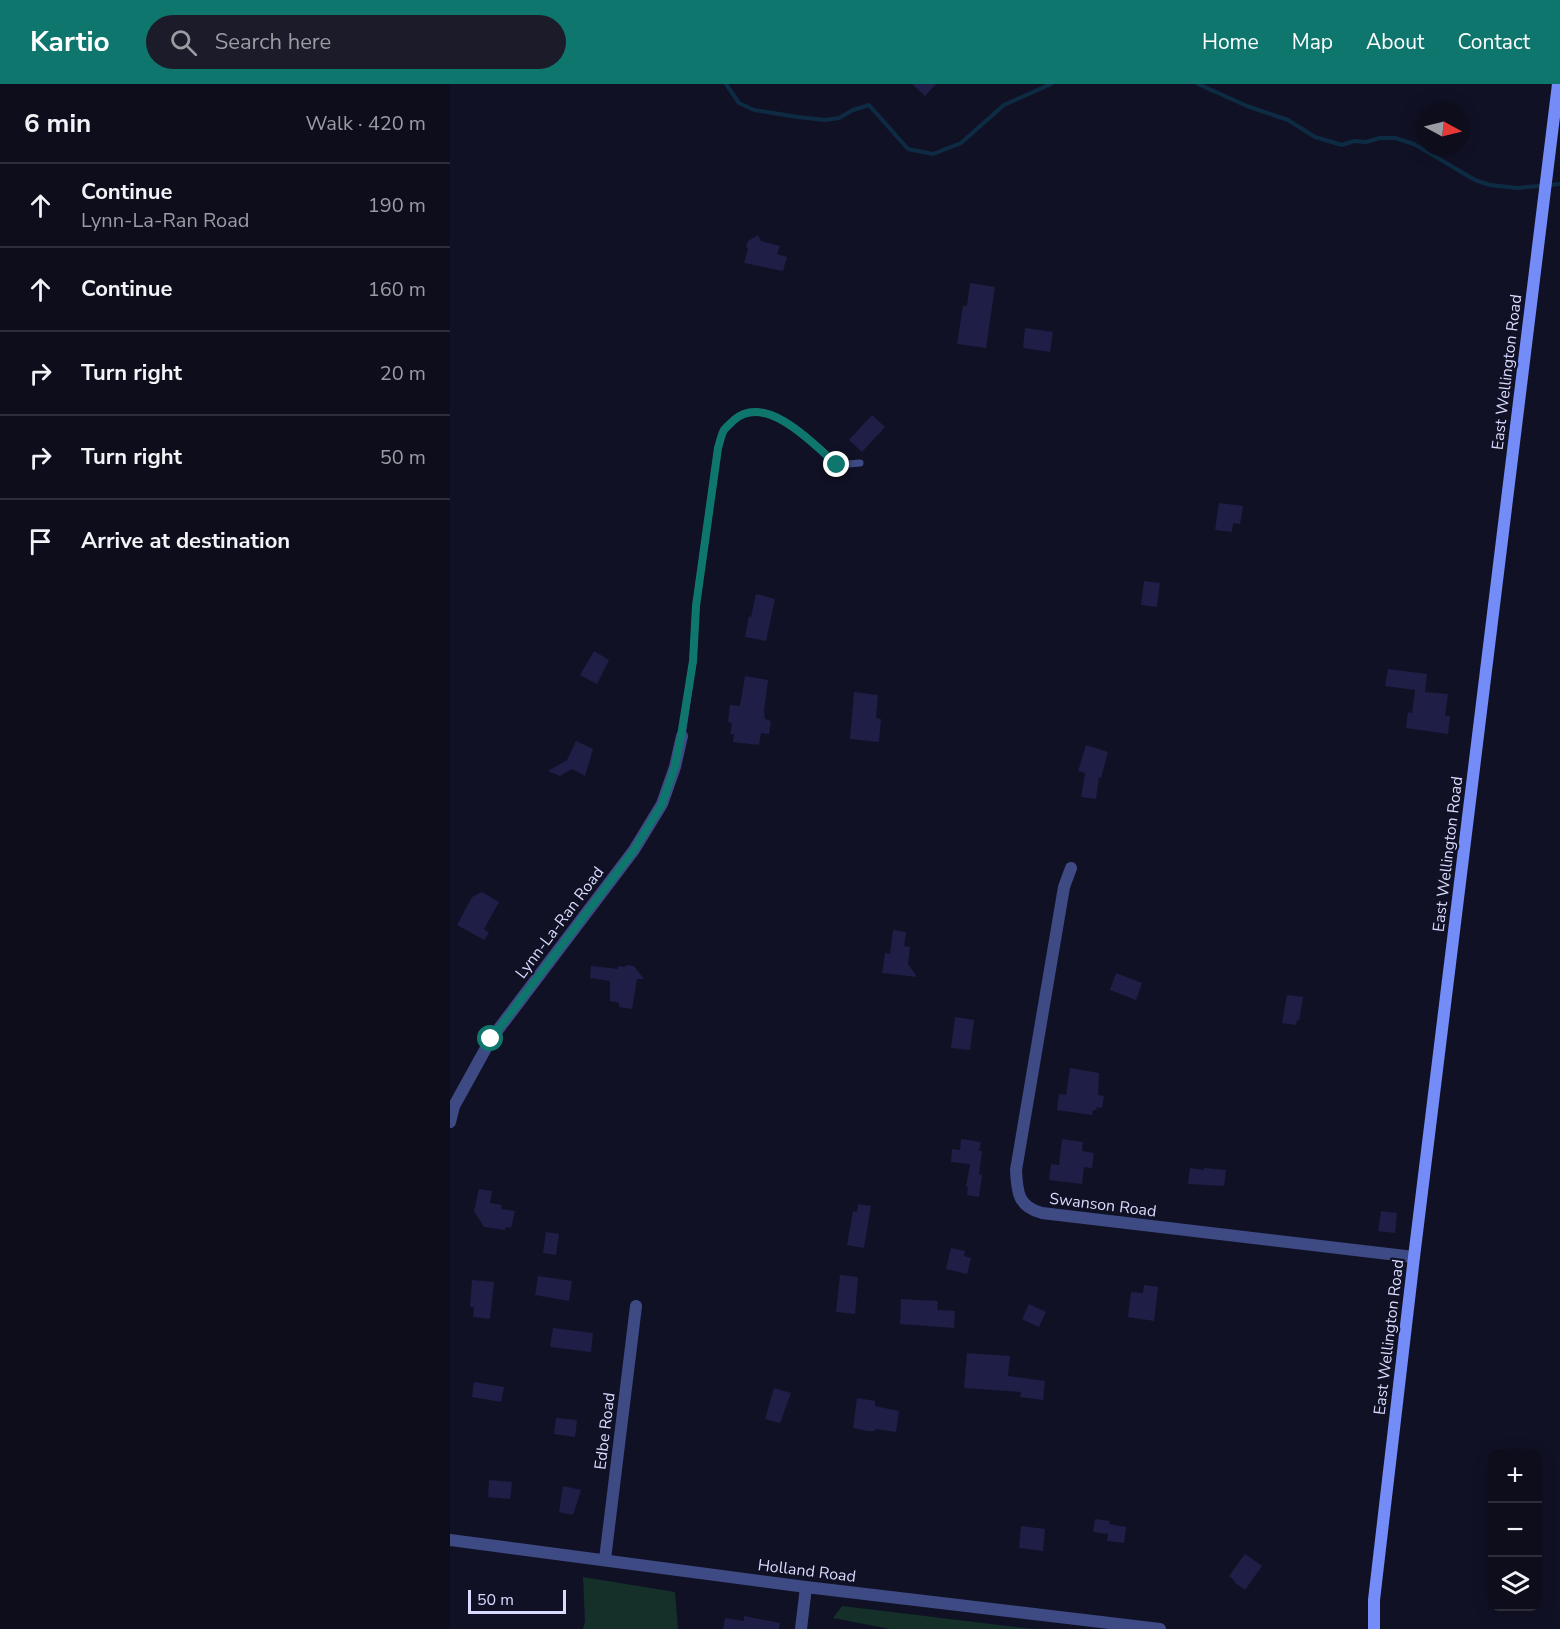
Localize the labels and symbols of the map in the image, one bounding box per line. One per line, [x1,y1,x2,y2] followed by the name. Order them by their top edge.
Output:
[1416,102,1470,156] north arrow
[1487,293,1527,451] street label: East Wellington Road
[823,451,849,477] route end
[1428,775,1468,933] street label: East Wellington Road
[510,862,609,983] street label: Lynn-La-Ran Road
[477,1025,503,1051] route start
[1048,1188,1158,1222] street label: Swanson Road
[1369,1258,1409,1416] street label: East Wellington Road
[589,1391,621,1471] street label: Edbe Road
[757,1554,857,1588] street label: Holland Road
[468,1587,566,1614] scale bar

